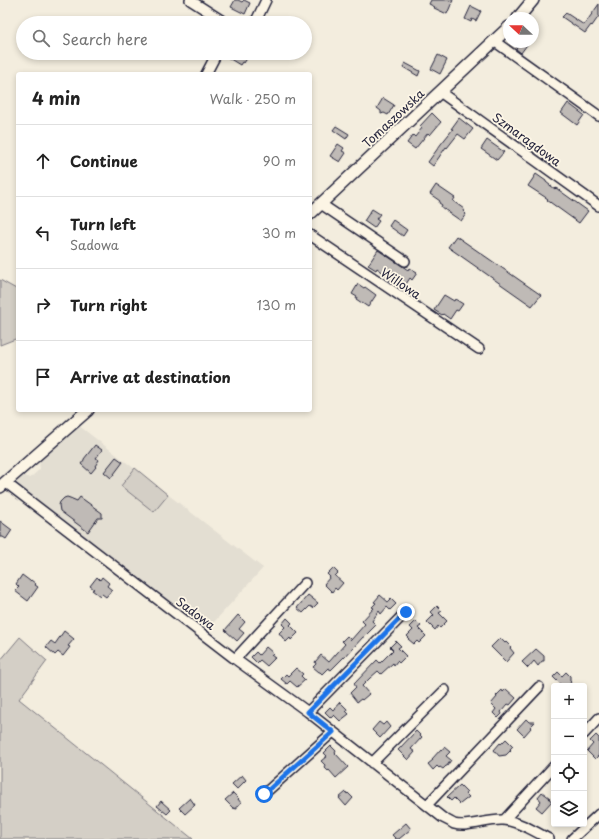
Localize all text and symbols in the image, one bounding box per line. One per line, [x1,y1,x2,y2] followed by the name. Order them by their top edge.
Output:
[503,12,539,48] north arrow
[16,16,312,60] search box
[30,27,52,49] icon: search
[62,27,148,50] text: Search here
[358,84,428,152] street label: Tomaszowska
[32,85,80,111] text: 4 min
[210,89,296,108] text: Walk · 250 m
[489,108,565,170] street label: Szmaragdowa
[70,149,138,172] text: Continue
[32,150,54,172] icon: ahead
[263,151,296,170] text: 90 m
[70,212,136,235] text: Turn left
[32,222,54,244] icon: left
[262,223,296,242] text: 30 m
[70,235,119,254] text: Sadowa
[377,263,425,303] street label: Willowa
[70,293,147,316] text: Turn right
[32,294,54,316] icon: right
[257,295,296,314] text: 130 m
[70,365,231,388] text: Arrive at destination
[32,366,54,388] icon: arrive
[173,592,220,634] street label: Sadowa
[397,603,415,621] route end
[551,683,587,827] map controls
[551,683,587,719] button: +
[551,719,587,755] button: −
[551,755,587,791] button: locate
[255,785,273,803] route start
[551,791,587,827] button: layers

